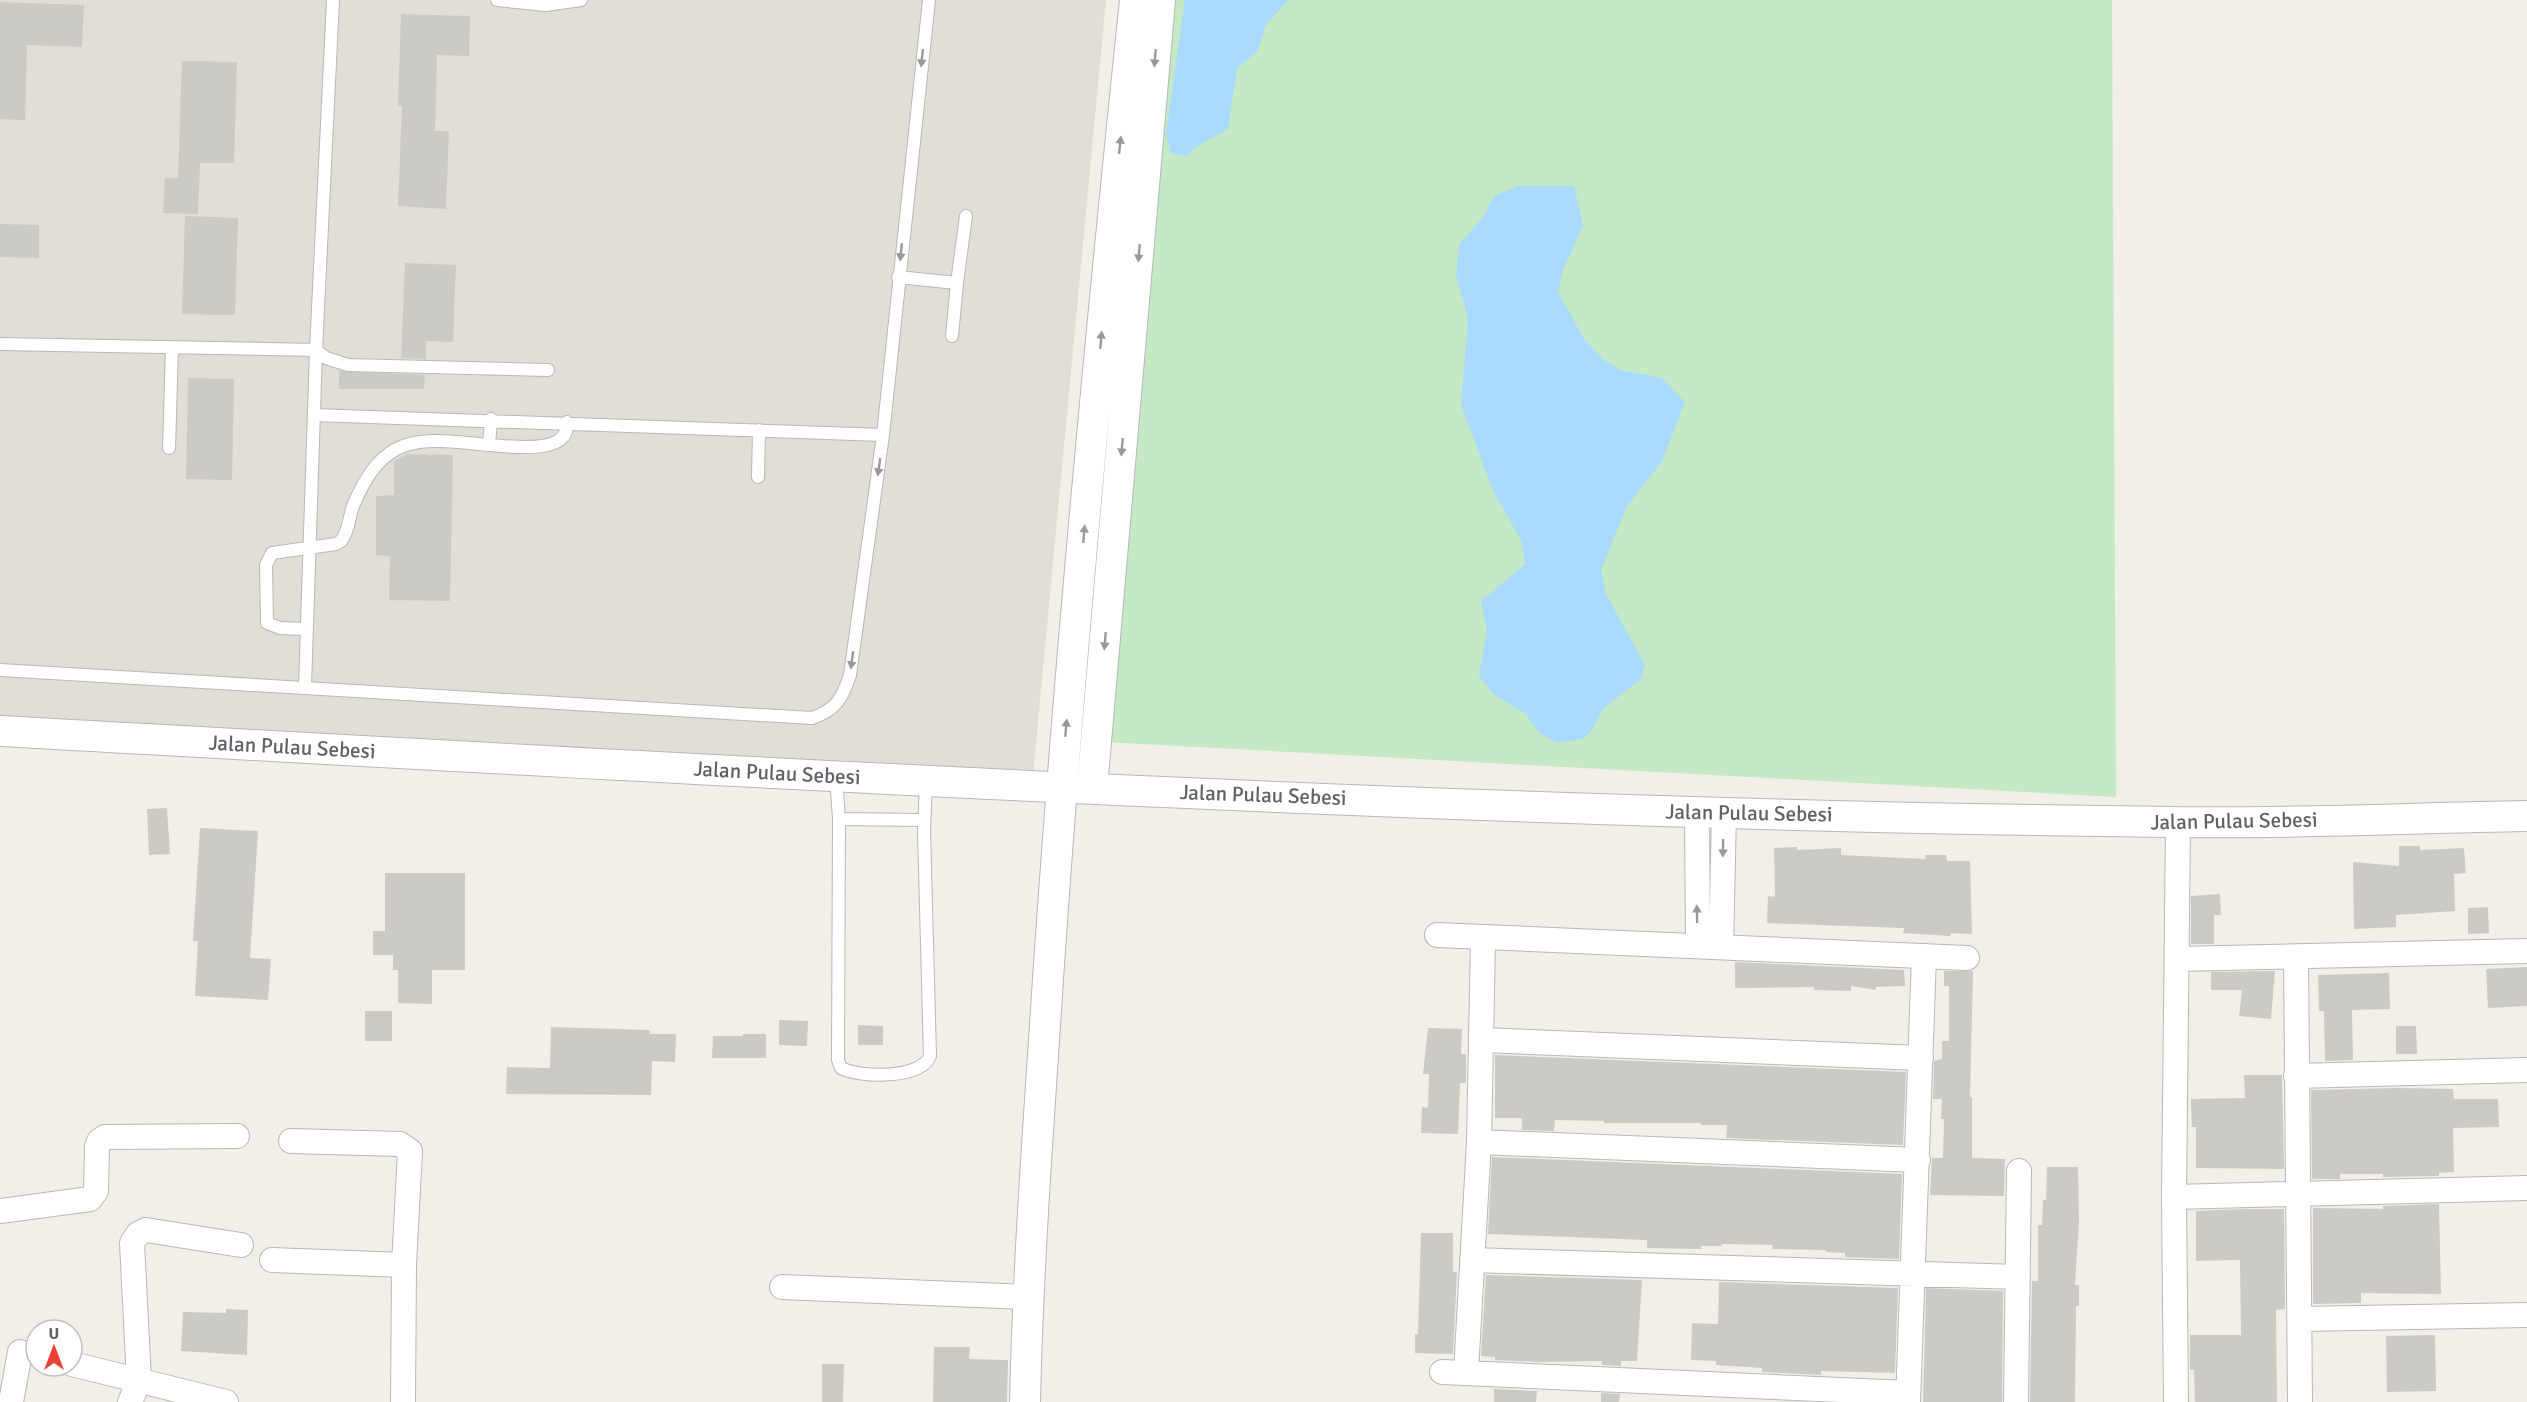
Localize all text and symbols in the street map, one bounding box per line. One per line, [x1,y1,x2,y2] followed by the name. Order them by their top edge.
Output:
[918,49,927,68] one-way arrow
[1150,49,1160,68] one-way arrow
[1115,136,1125,155] one-way arrow
[896,243,906,262] one-way arrow
[1134,243,1144,262] one-way arrow
[1096,330,1106,349] one-way arrow
[1117,437,1127,456] one-way arrow
[874,457,883,476] one-way arrow
[1079,524,1089,543] one-way arrow
[1100,632,1110,651] one-way arrow
[848,651,857,670] one-way arrow
[1061,718,1071,737] one-way arrow
[208,730,376,764] street label: Jalan Pulau Sebesi
[693,756,861,790] street label: Jalan Pulau Sebesi
[1179,779,1347,811] street label: Jalan Pulau Sebesi
[1665,799,1833,827] street label: Jalan Pulau Sebesi
[2150,807,2318,835] street label: Jalan Pulau Sebesi
[1718,839,1728,858] one-way arrow
[1692,905,1702,924] one-way arrow
[24,1318,84,1378] north arrow
[49,1324,59,1344] text: U

